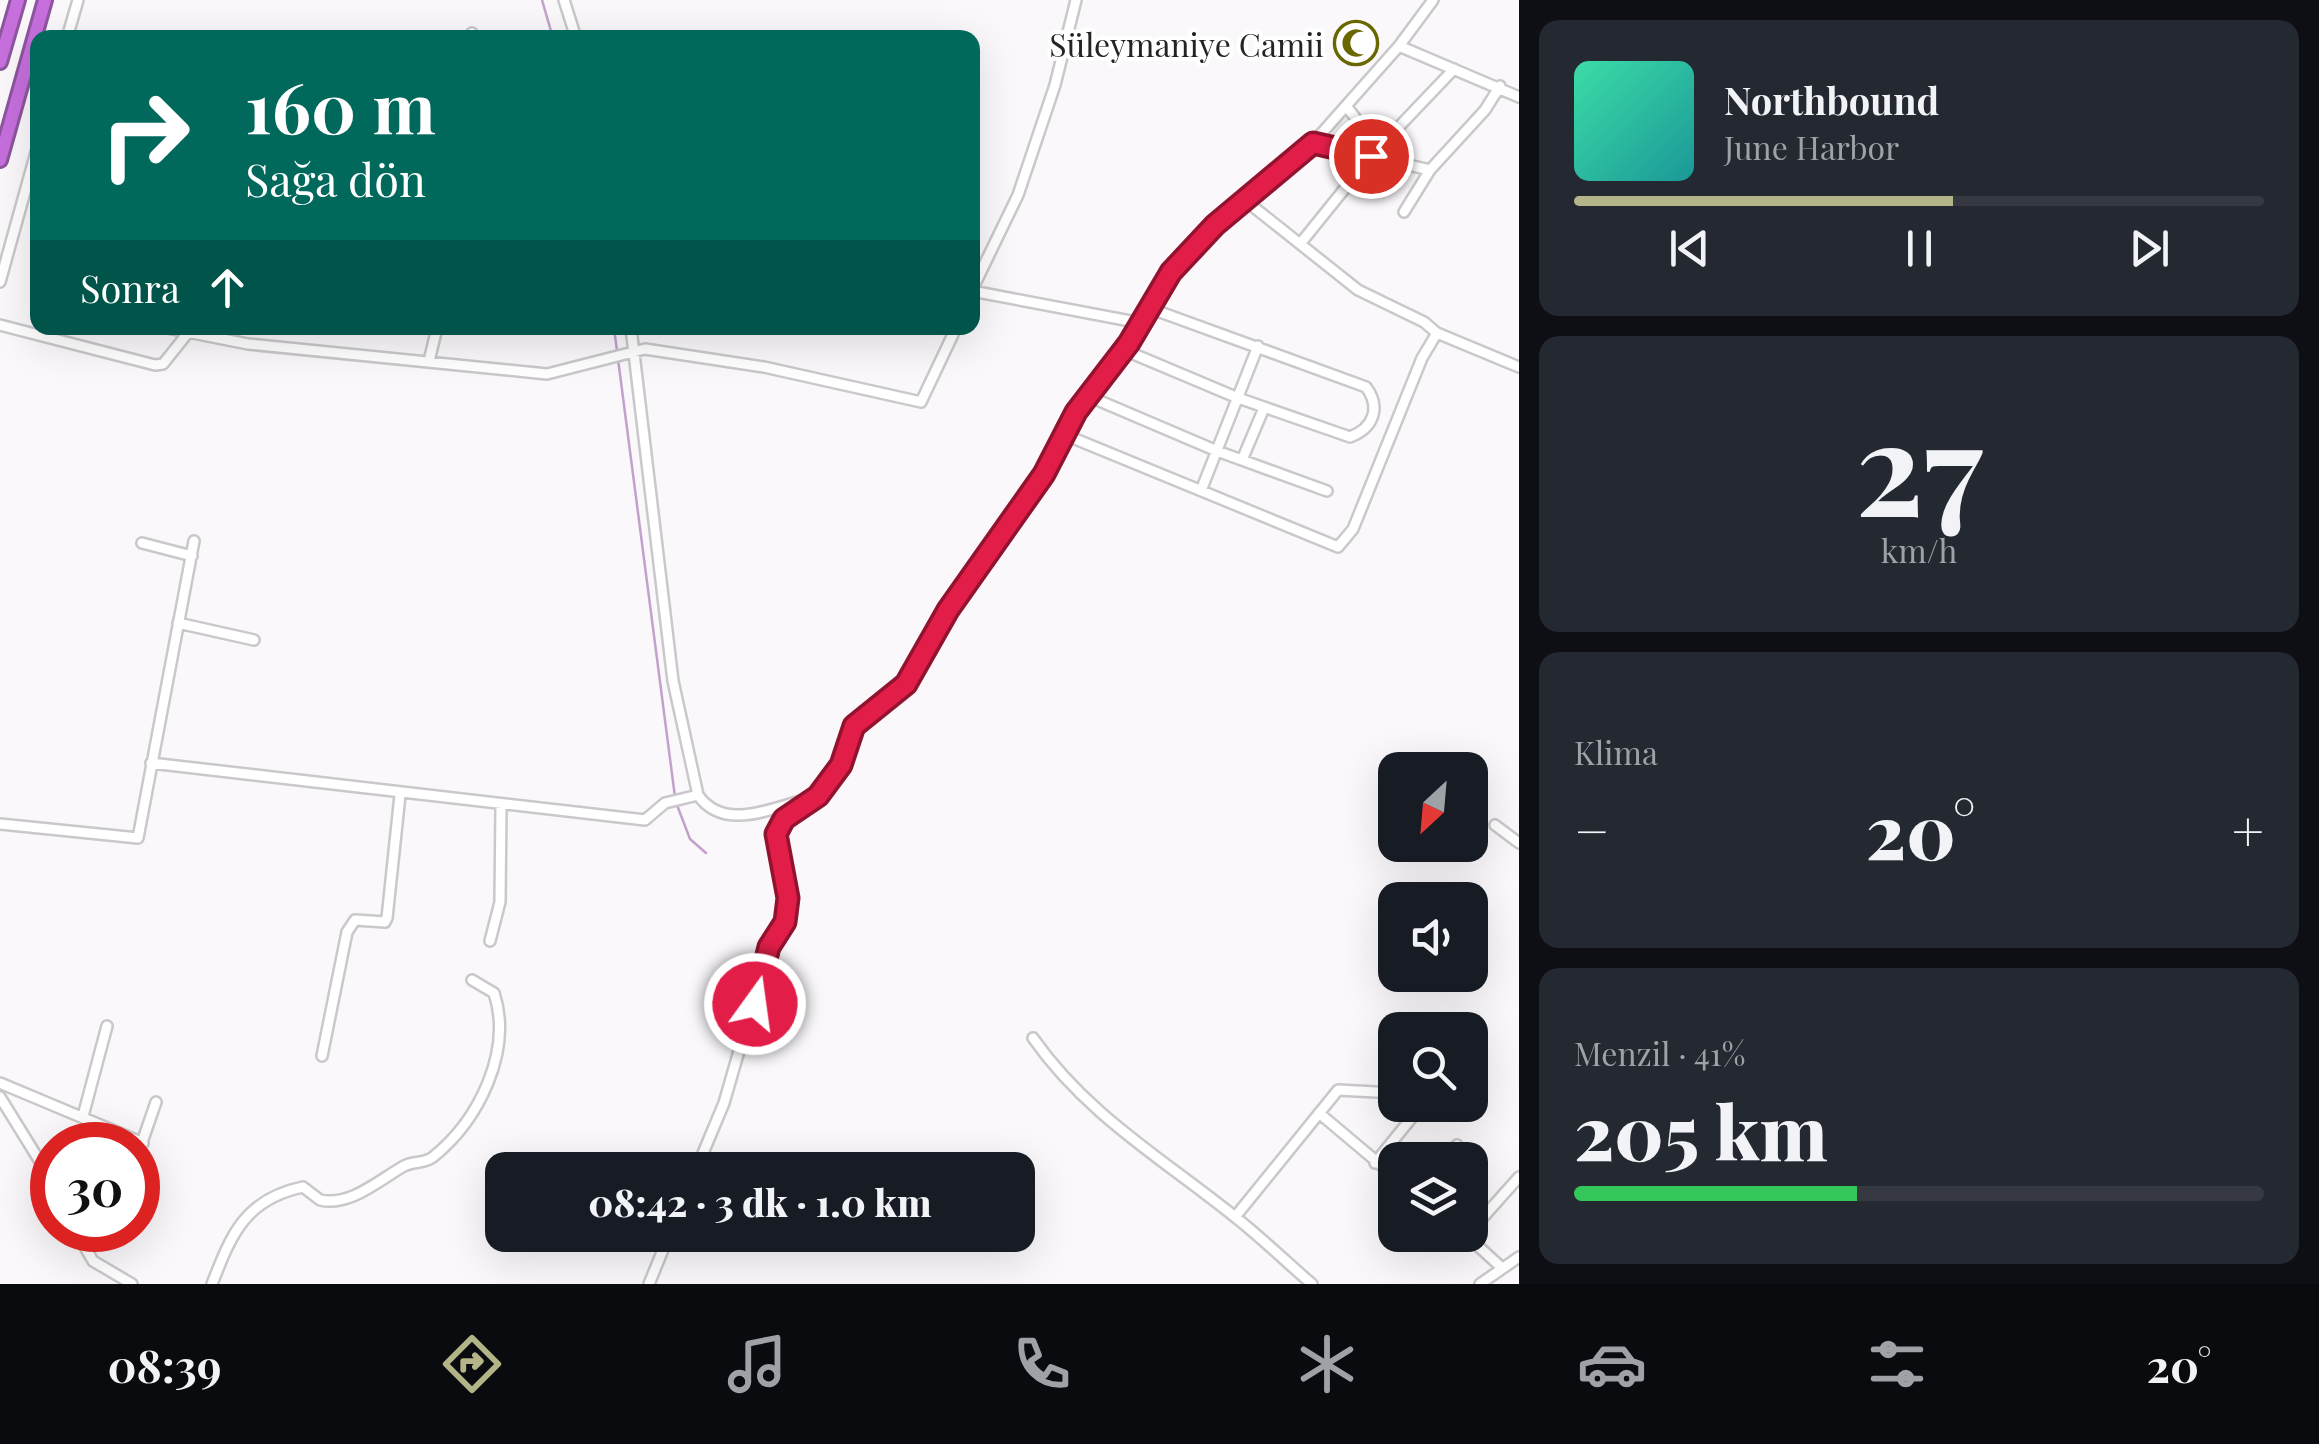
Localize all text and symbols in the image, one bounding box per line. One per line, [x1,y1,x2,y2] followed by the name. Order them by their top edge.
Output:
[1333,20,1379,66] mosque icon: Süleymaniye Camii
[1049,22,1324,65] place label: Süleymaniye Camii
[245,58,436,152] text: 160 m
[80,70,210,200] icon: right
[1724,74,1939,125] text: Northbound
[1329,114,1414,199] pin
[1724,125,1899,168] text: June Harbor
[1344,129,1399,184] icon: arrive
[245,148,426,208] text: Sağa dön
[1662,221,1717,276] icon: previous
[1892,221,1947,276] icon: pause
[2122,221,2177,276] icon: next
[200,260,255,315] icon: ahead
[80,262,180,313] text: Sonra
[1855,376,1983,550] text: 27
[1881,528,1957,571] text: km/h
[1574,730,1658,773] text: Klima
[1378,752,1488,862] north arrow
[1378,752,1488,1252] map controls
[1866,779,1975,879] text: 20°
[1574,792,1610,866] text: −
[2232,792,2264,866] text: +
[1378,882,1488,992] button: sound
[703,952,807,1056] position arrow
[1378,1012,1488,1122] button: search
[1574,1031,1745,1074] text: Menzil · 41%
[1574,1080,1828,1180] text: 205 km
[30,1122,160,1252] speed limit sign: 30
[1378,1142,1488,1252] button: layers
[588,1176,932,1227] text: 08:42 · 3 dk · 1.0 km
[437,1329,507,1399] icon: directions
[722,1329,792,1399] icon: music
[1007,1329,1077,1399] icon: phone
[1292,1329,1362,1399] icon: climate
[1577,1329,1647,1399] icon: car
[1862,1329,1932,1399] icon: filters
[107,1334,222,1394] text: 08:39
[2147,1334,2211,1394] text: 20°

